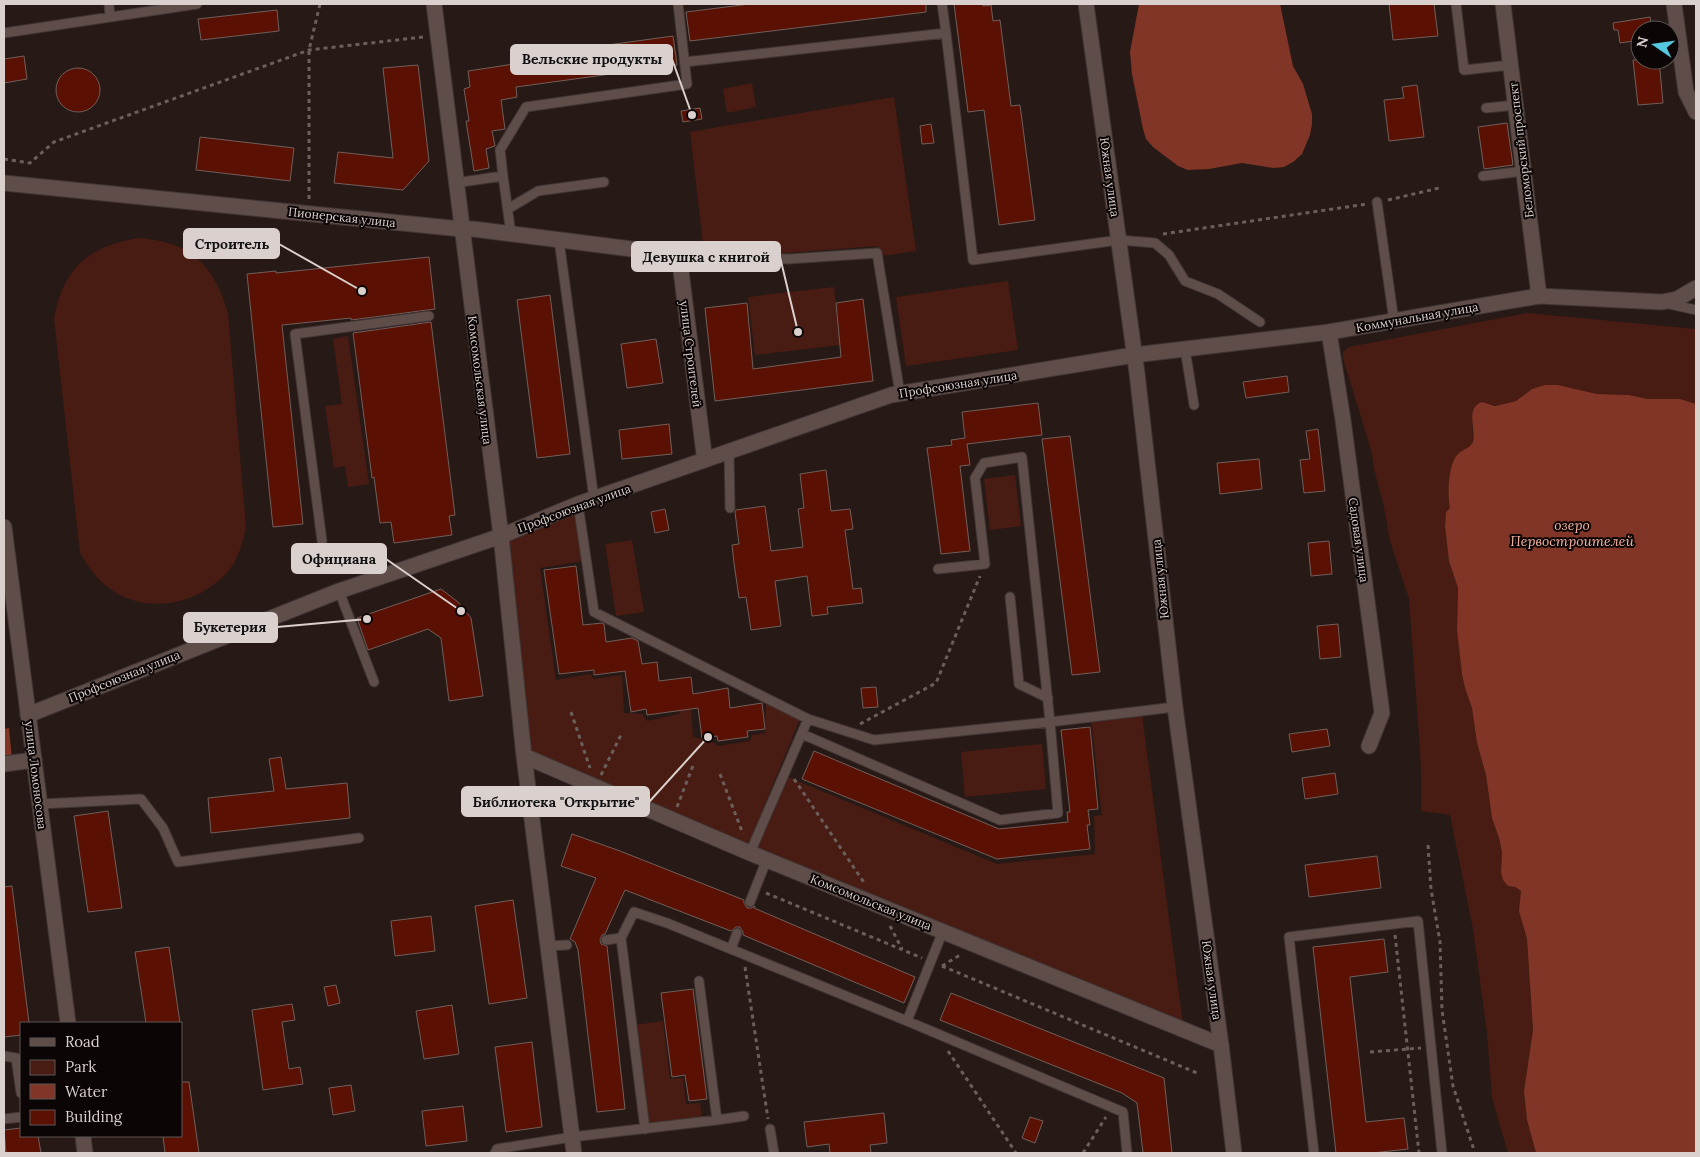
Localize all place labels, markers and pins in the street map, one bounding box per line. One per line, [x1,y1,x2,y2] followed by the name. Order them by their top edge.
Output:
[511,45,672,74] callout: Вельские продукты
[184,229,279,258] callout: Строитель
[632,242,780,271] callout: Девушка с книгой
[292,544,386,573] callout: Официана
[184,613,277,642] callout: Букетерия
[462,787,649,816] callout: Библиотека "Открытие"

